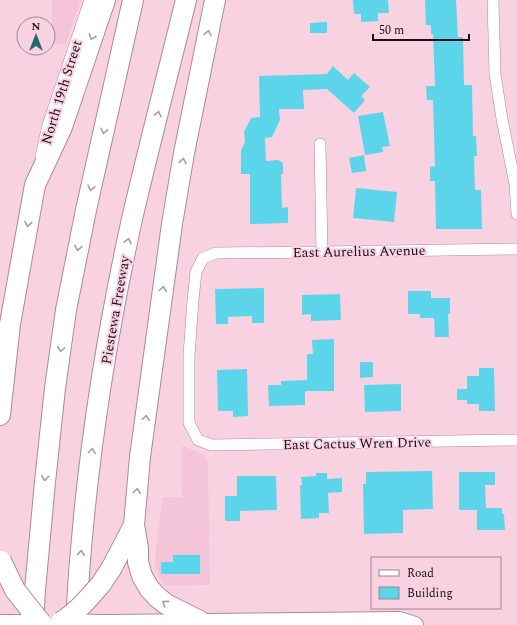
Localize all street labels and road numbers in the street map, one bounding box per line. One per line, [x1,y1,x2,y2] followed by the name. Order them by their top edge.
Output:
[36,37,87,147] street label: North 19th Street
[292,240,426,263] street label: East Aurelius Avenue
[96,253,136,366] street label: Piestewa Freeway
[283,432,432,455] street label: East Cactus Wren Drive

